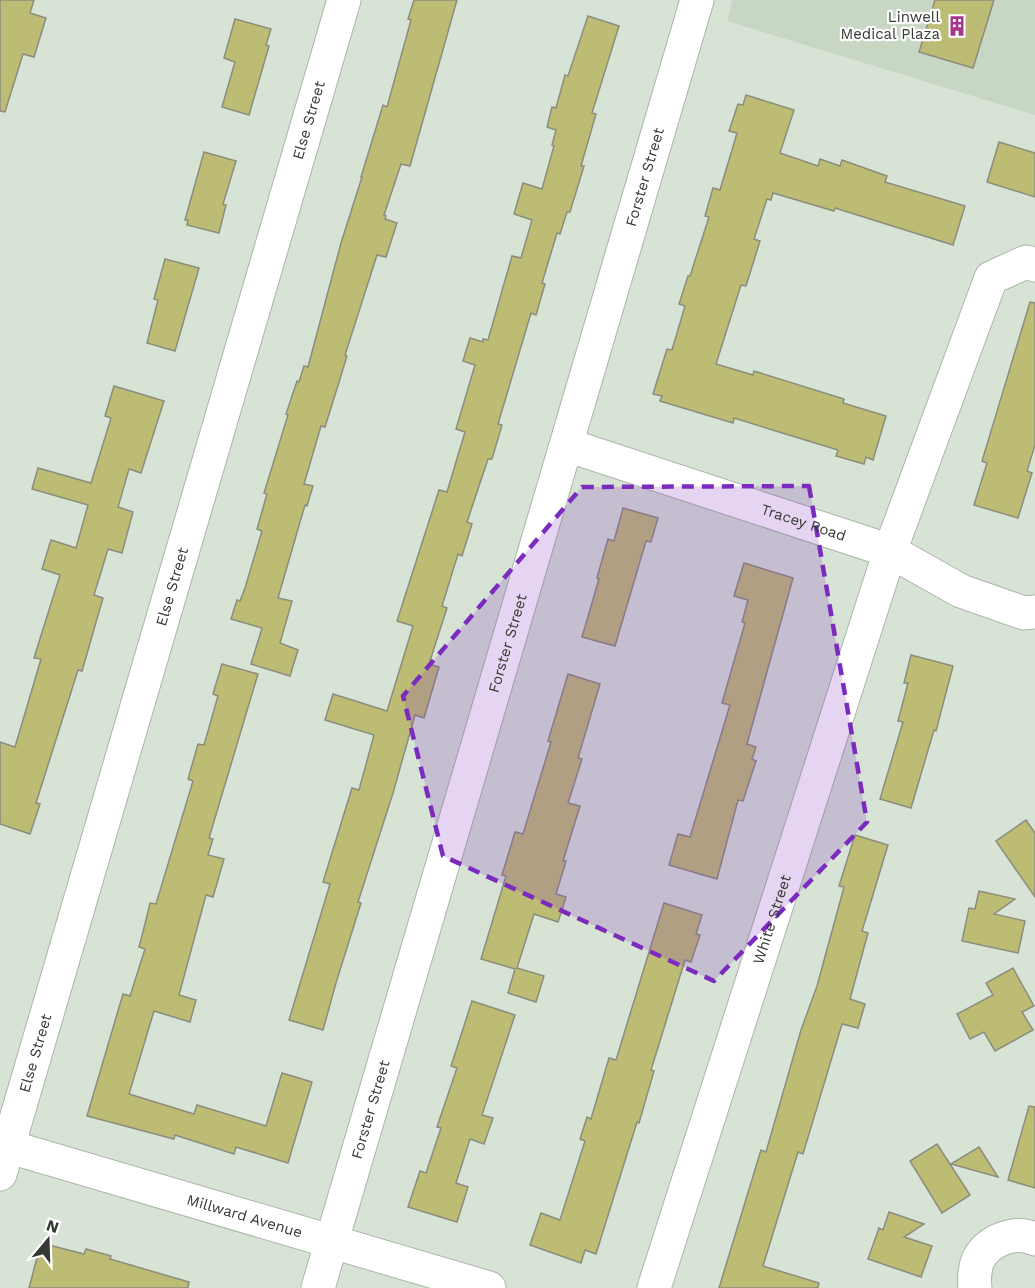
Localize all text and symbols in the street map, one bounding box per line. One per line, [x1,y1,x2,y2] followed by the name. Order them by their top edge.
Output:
[840,8,941,43] place label: Linwell Medical Plaza
[945,14,969,38] building icon: Linwell Medical Plaza
[289,78,329,162] street label: Else Street
[622,125,668,229] street label: Forster Street
[759,500,848,545] street label: Tracey Road
[152,545,192,628] street label: Else Street
[485,591,531,695] street label: Forster Street
[749,872,795,966] street label: White Street
[15,1011,56,1095] street label: Else Street
[347,1057,394,1161] street label: Forster Street
[185,1191,304,1242] street label: Millward Avenue
[18,1210,78,1270] north arrow
[44,1215,61,1237] text: N

